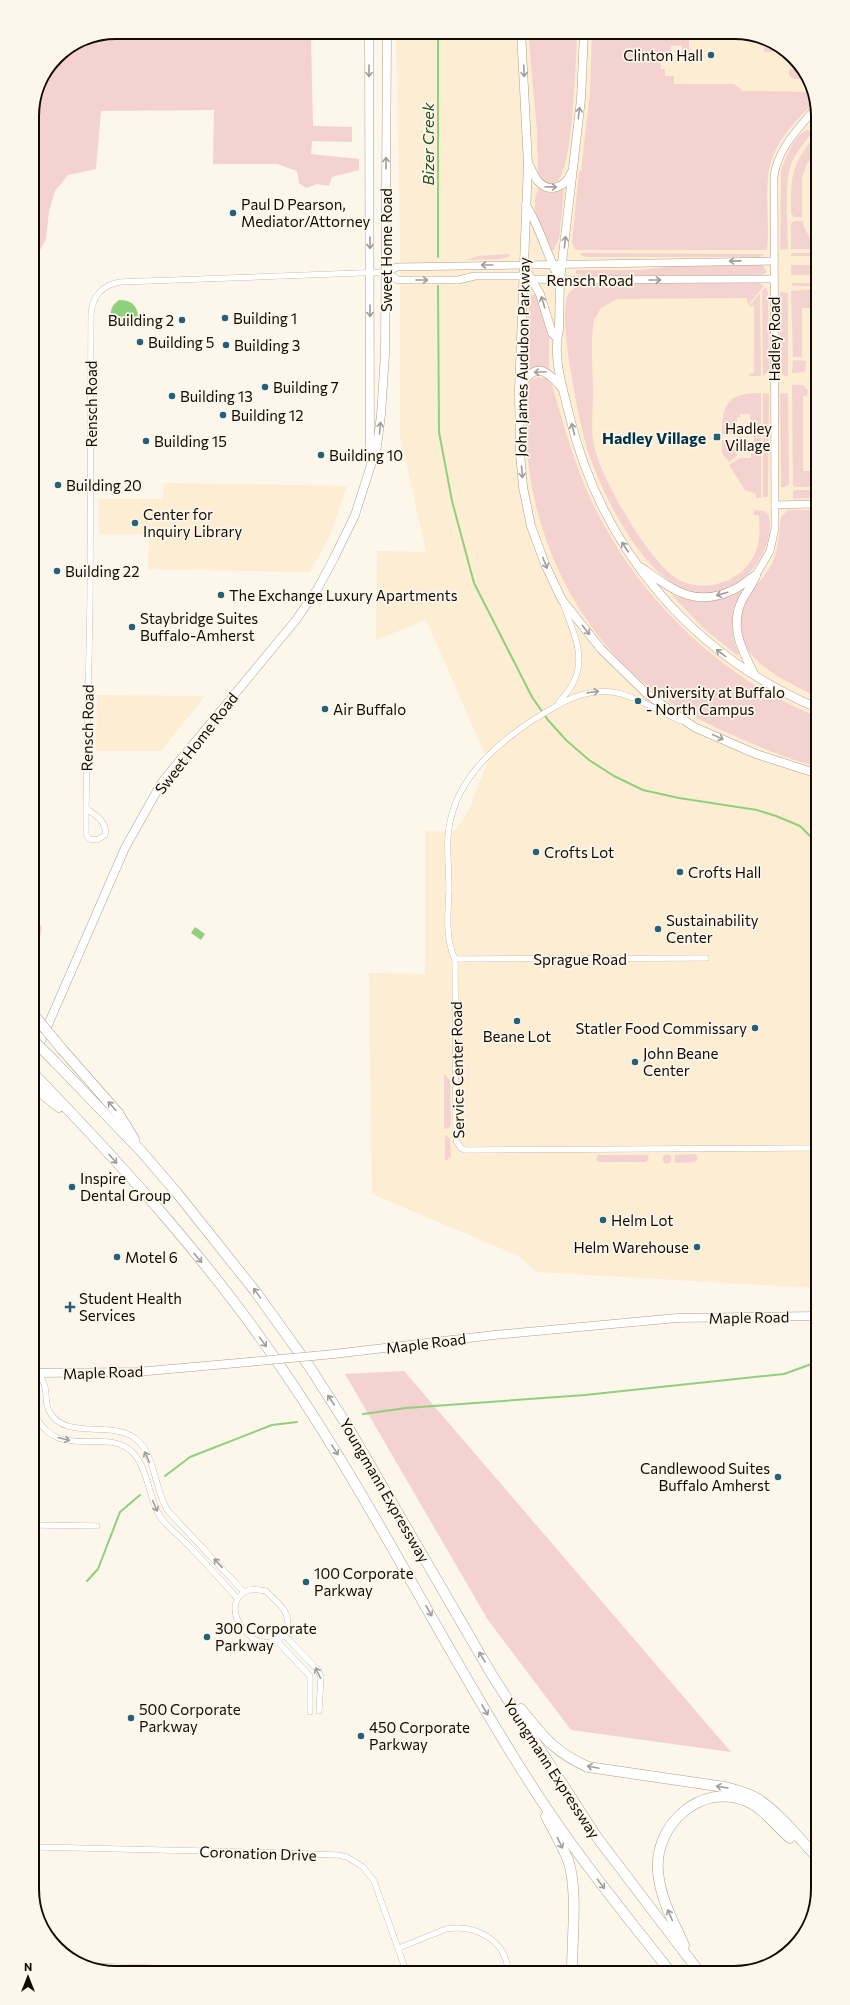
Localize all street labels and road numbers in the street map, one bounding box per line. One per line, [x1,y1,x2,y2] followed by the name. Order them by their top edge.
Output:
[377,188,395,312] street label: Sweet Home Road
[511,257,533,457] street label: John James Audubon Parkway
[547,271,633,289] street label: Rensch Road
[765,297,783,381] street label: Hadley Road
[82,361,100,447] street label: Rensch Road
[77,684,97,772] street label: Rensch Road
[151,689,241,797] street label: Sweet Home Road
[533,950,627,968] street label: Sprague Road
[447,1001,467,1139] street label: Service Center Road
[709,1307,789,1327] street label: Maple Road
[385,1329,467,1357] street label: Maple Road
[62,1362,144,1382] street label: Maple Road
[336,1415,434,1566] street label: Youngmann Expressway
[500,1694,604,1842] street label: Youngmann Expressway
[199,1842,317,1864] street label: Coronation Drive

